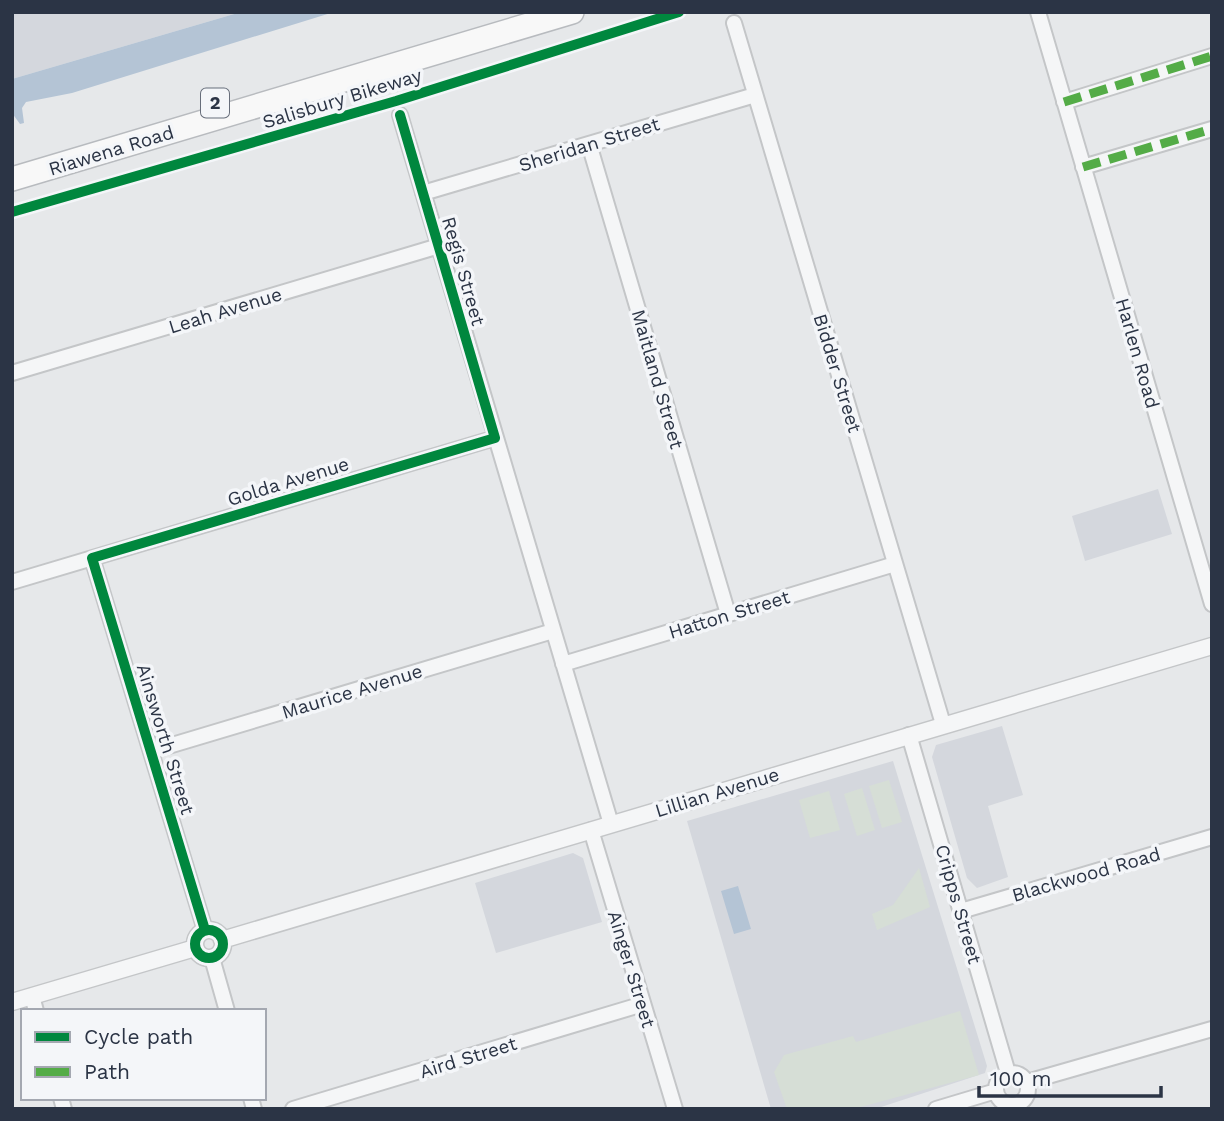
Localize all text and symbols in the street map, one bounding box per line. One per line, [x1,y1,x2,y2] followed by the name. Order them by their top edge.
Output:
[260,63,425,134] street label: Salisbury Bikeway
[201,88,229,118] road number: 2
[516,112,662,177] street label: Sheridan Street
[46,121,176,180] street label: Riawena Road
[437,214,490,328] street label: Regis Street
[166,282,285,339] street label: Leah Avenue
[1111,295,1164,411] street label: Harlen Road
[627,307,688,451] street label: Maitland Street
[809,311,867,435] street label: Bidder Street
[224,452,352,511] street label: Golda Avenue
[666,585,793,644] street label: Hatton Street
[279,659,425,724] street label: Maurice Avenue
[132,661,199,817] street label: Ainsworth Street
[652,763,782,822] street label: Lillian Avenue
[930,842,987,967] street label: Cripps Street
[1009,842,1163,907] street label: Blackwood Road
[603,908,660,1031] street label: Ainger Street
[21,1009,266,1100] legend
[84,1024,193,1049] text: Cycle path
[417,1032,520,1083] street label: Aird Street
[979,1054,1161,1098] scale bar
[84,1059,130,1084] text: Path
[990,1066,1052,1091] text: 100 m

